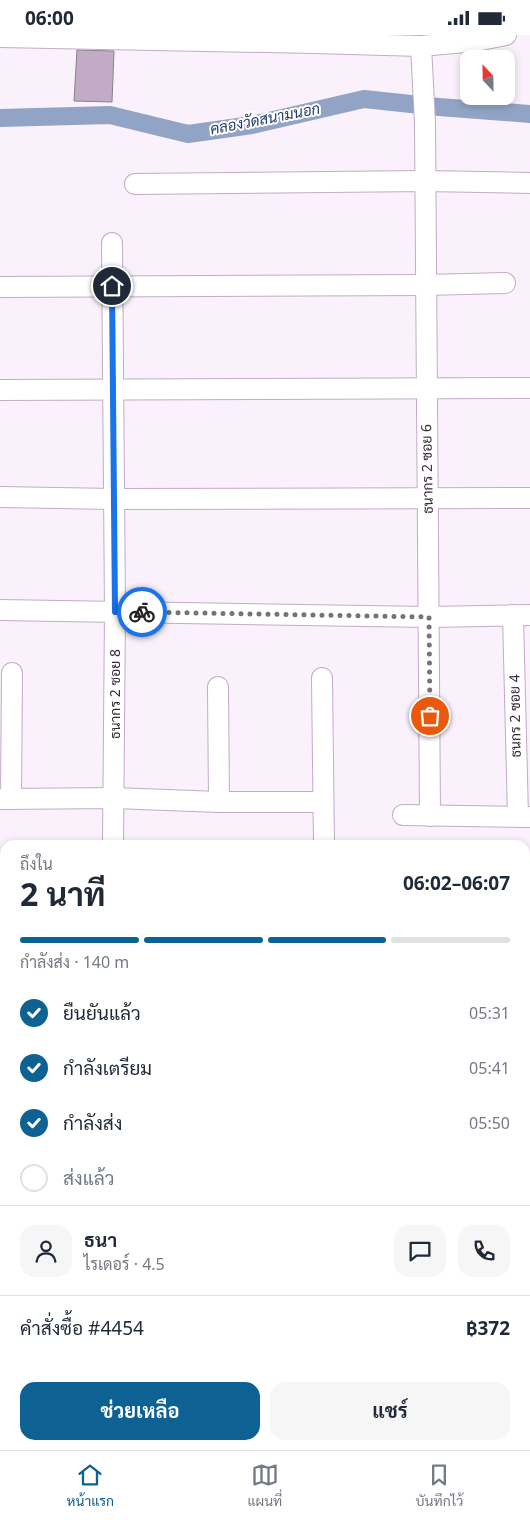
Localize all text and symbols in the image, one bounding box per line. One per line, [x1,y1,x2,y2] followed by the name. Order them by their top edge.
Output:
[25,5,74,31] text: 06:00
[460,50,515,105] north arrow
[460,50,515,105] map controls
[208,98,322,138] water label: คลองวัดสนามนอก
[91,265,133,307] pin
[98,272,126,300] icon: home
[416,424,437,514] street label: ธนากร 2 ซอย 6
[117,587,167,637] courier
[128,598,156,626] icon: bike
[105,649,124,739] street label: ธนากร 2 ซอย 8
[504,674,525,758] street label: ธนกร 2 ซอย 4
[409,695,451,737] pin
[416,702,444,730] icon: bag
[20,853,53,875] text: ถึงใน
[403,870,510,896] text: 06:02–06:07
[20,872,105,915] text: 2 นาที
[20,951,129,973] text: กำลังส่ง · 140 m
[20,999,48,1027] icon: check
[63,1000,141,1026] text: ยืนยันแล้ว
[469,1002,510,1024] text: 05:31
[20,1054,48,1082] icon: check
[63,1055,152,1081] text: กำลังเตรียม
[469,1057,510,1079] text: 05:41
[20,1109,48,1137] icon: check
[63,1110,122,1136] text: กำลังส่ง
[469,1112,510,1134] text: 05:50
[63,1165,114,1191] text: ส่งแล้ว
[20,1225,72,1277] button: person
[394,1225,446,1277] button: chat
[458,1225,510,1277] button: phone
[84,1227,117,1253] text: ธนา
[84,1253,165,1275] text: ไรเดอร์ · 4.5
[20,1315,144,1341] text: คำสั่งซื้อ #4454
[466,1315,510,1341] text: ฿372
[20,1382,260,1440] button: ช่วยเหลือ
[270,1382,510,1440] button: แชร์
[67,1461,114,1510] tab: หน้าแรก
[247,1461,282,1510] tab: แผนที่
[416,1461,463,1510] tab: บันทึกไว้

